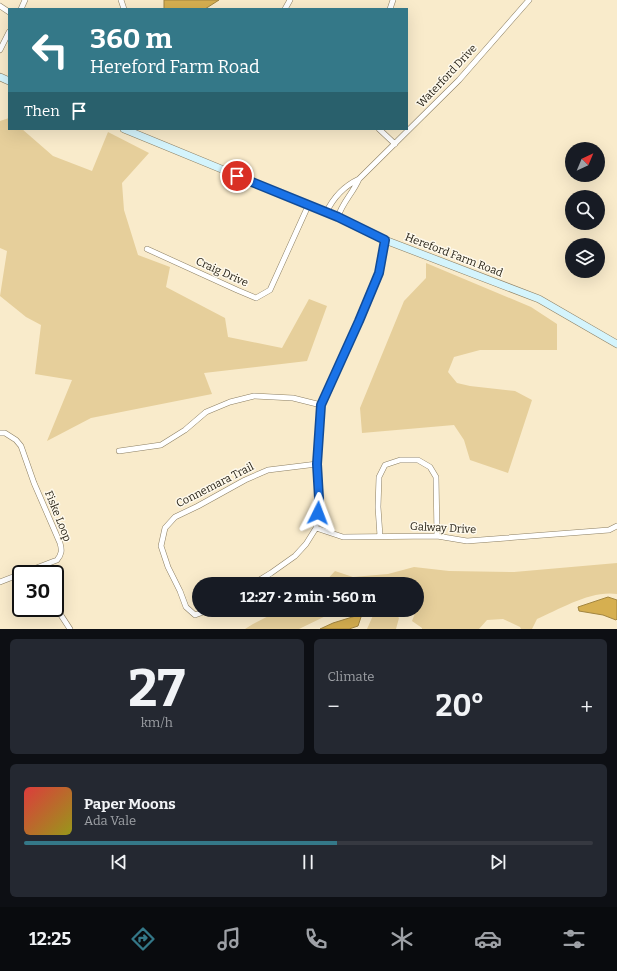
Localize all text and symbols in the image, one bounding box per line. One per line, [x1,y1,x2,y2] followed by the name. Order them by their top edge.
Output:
[90,22,172,55] text: 360 m
[24,24,76,76] icon: left
[414,42,480,110] street label: Waterford Drive
[90,56,260,78] text: Hereford Farm Road
[68,100,90,122] icon: arrive
[24,102,60,120] text: Then
[565,142,605,182] north arrow
[565,142,605,278] map controls
[220,159,254,193] pin
[226,165,248,187] icon: arrive
[565,190,605,230] button: search
[403,230,505,280] street label: Hereford Farm Road
[565,238,605,278] button: layers
[194,255,250,289] street label: Craig Drive
[174,460,256,510] street label: Connemara Trail
[42,489,74,544] street label: Fiske Loop
[297,492,339,534] position arrow
[410,520,476,536] street label: Galway Drive
[12,565,64,617] speed limit sign: 30
[240,588,376,606] text: 12:27 · 2 min · 560 m
[128,657,185,720] text: 27
[328,669,374,684] text: Climate
[436,688,484,724] text: 20°
[328,693,340,720] text: −
[580,693,593,720] text: +
[141,715,173,730] text: km/h
[84,795,176,813] text: Paper Moons
[84,813,136,828] text: Ada Vale
[108,851,130,873] icon: previous
[297,851,319,873] icon: pause
[487,851,509,873] icon: next
[129,925,157,953] icon: directions
[215,925,243,953] icon: music
[302,925,330,953] icon: phone
[388,925,416,953] icon: climate
[474,925,502,953] icon: car
[560,925,588,953] icon: filters
[29,928,71,950] text: 12:25

